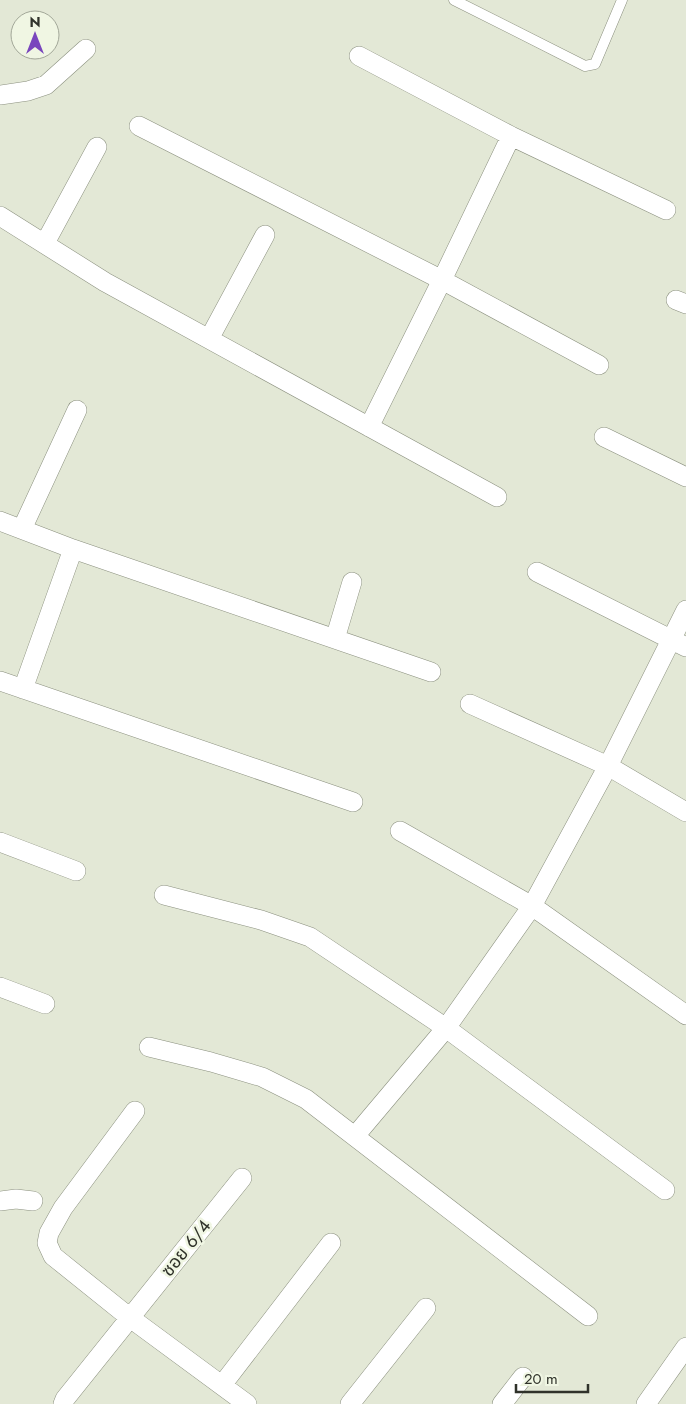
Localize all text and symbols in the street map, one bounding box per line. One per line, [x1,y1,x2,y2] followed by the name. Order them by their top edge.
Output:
[10,10,60,60] north arrow
[29,12,41,32] text: N
[155,1214,217,1282] street label: ซอย 6/4
[516,1362,588,1394] scale bar
[524,1368,558,1390] text: 20 m

